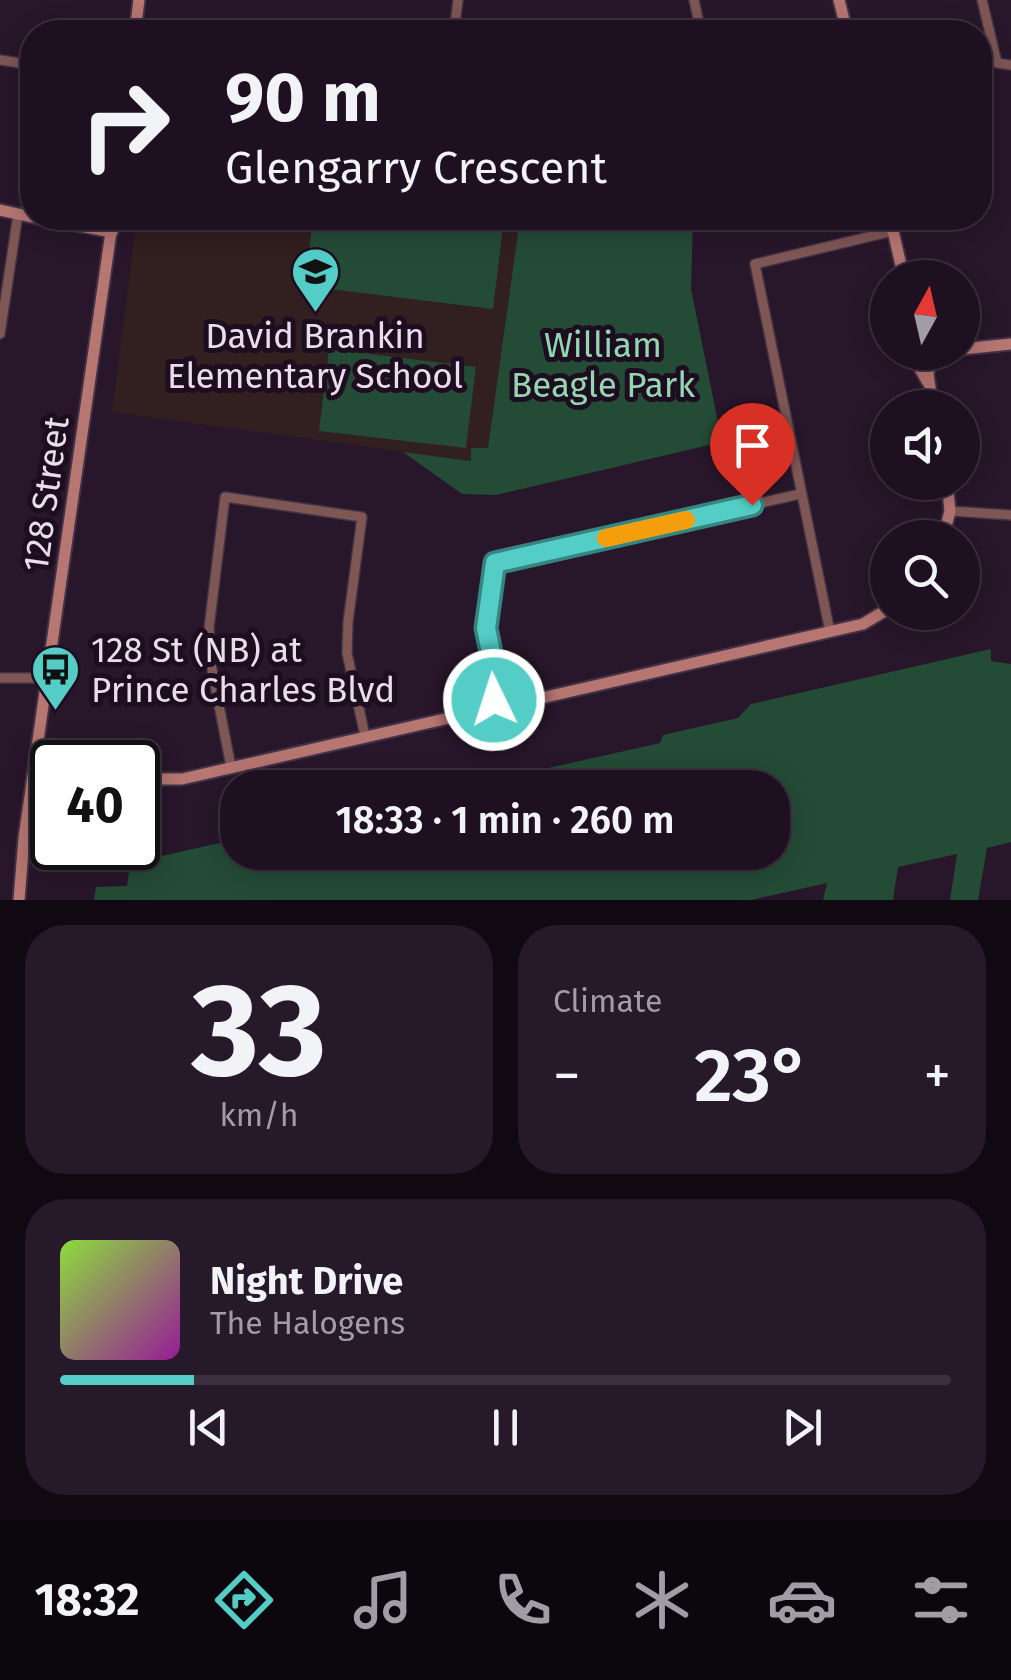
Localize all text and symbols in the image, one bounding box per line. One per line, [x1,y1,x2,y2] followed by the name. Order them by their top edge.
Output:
[225,56,381,140] text: 90 m
[60,60,190,190] icon: right
[225,141,607,195] text: Glengarry Crescent
[289,246,341,314] school or university icon: David Brankin Elementary School
[870,260,980,370] north arrow
[870,260,980,630] map controls
[167,315,463,397] place label: David Brankin Elementary School
[511,324,695,406] park label: William Beagle Park
[870,390,980,500] button: sound
[710,403,795,506] pin
[14,413,78,574] street label: 128 Street
[725,418,780,473] icon: arrive
[870,520,980,630] button: search
[91,629,395,711] place label: 128 St (NB) at Prince Charles Blvd
[30,644,82,712] bus stop icon: 128 St (NB) at Prince Charles Blvd
[442,648,546,752] position arrow
[30,740,160,870] speed limit sign: 40
[336,797,674,843] text: 18:33 · 1 min · 260 m
[191,953,327,1109] text: 33
[553,982,662,1020] text: Climate
[694,1031,810,1121] text: 23°
[553,1043,581,1109] text: −
[924,1043,951,1109] text: +
[219,1096,299,1134] text: km/h
[210,1258,403,1304] text: Night Drive
[210,1304,405,1342] text: The Halogens
[181,1400,236,1455] icon: previous
[478,1400,533,1455] icon: pause
[775,1400,830,1455] icon: next
[209,1565,279,1635] icon: directions
[348,1565,418,1635] icon: music
[488,1565,558,1635] icon: phone
[627,1565,697,1635] icon: climate
[767,1565,837,1635] icon: car
[906,1565,976,1635] icon: filters
[35,1573,139,1627] text: 18:32

